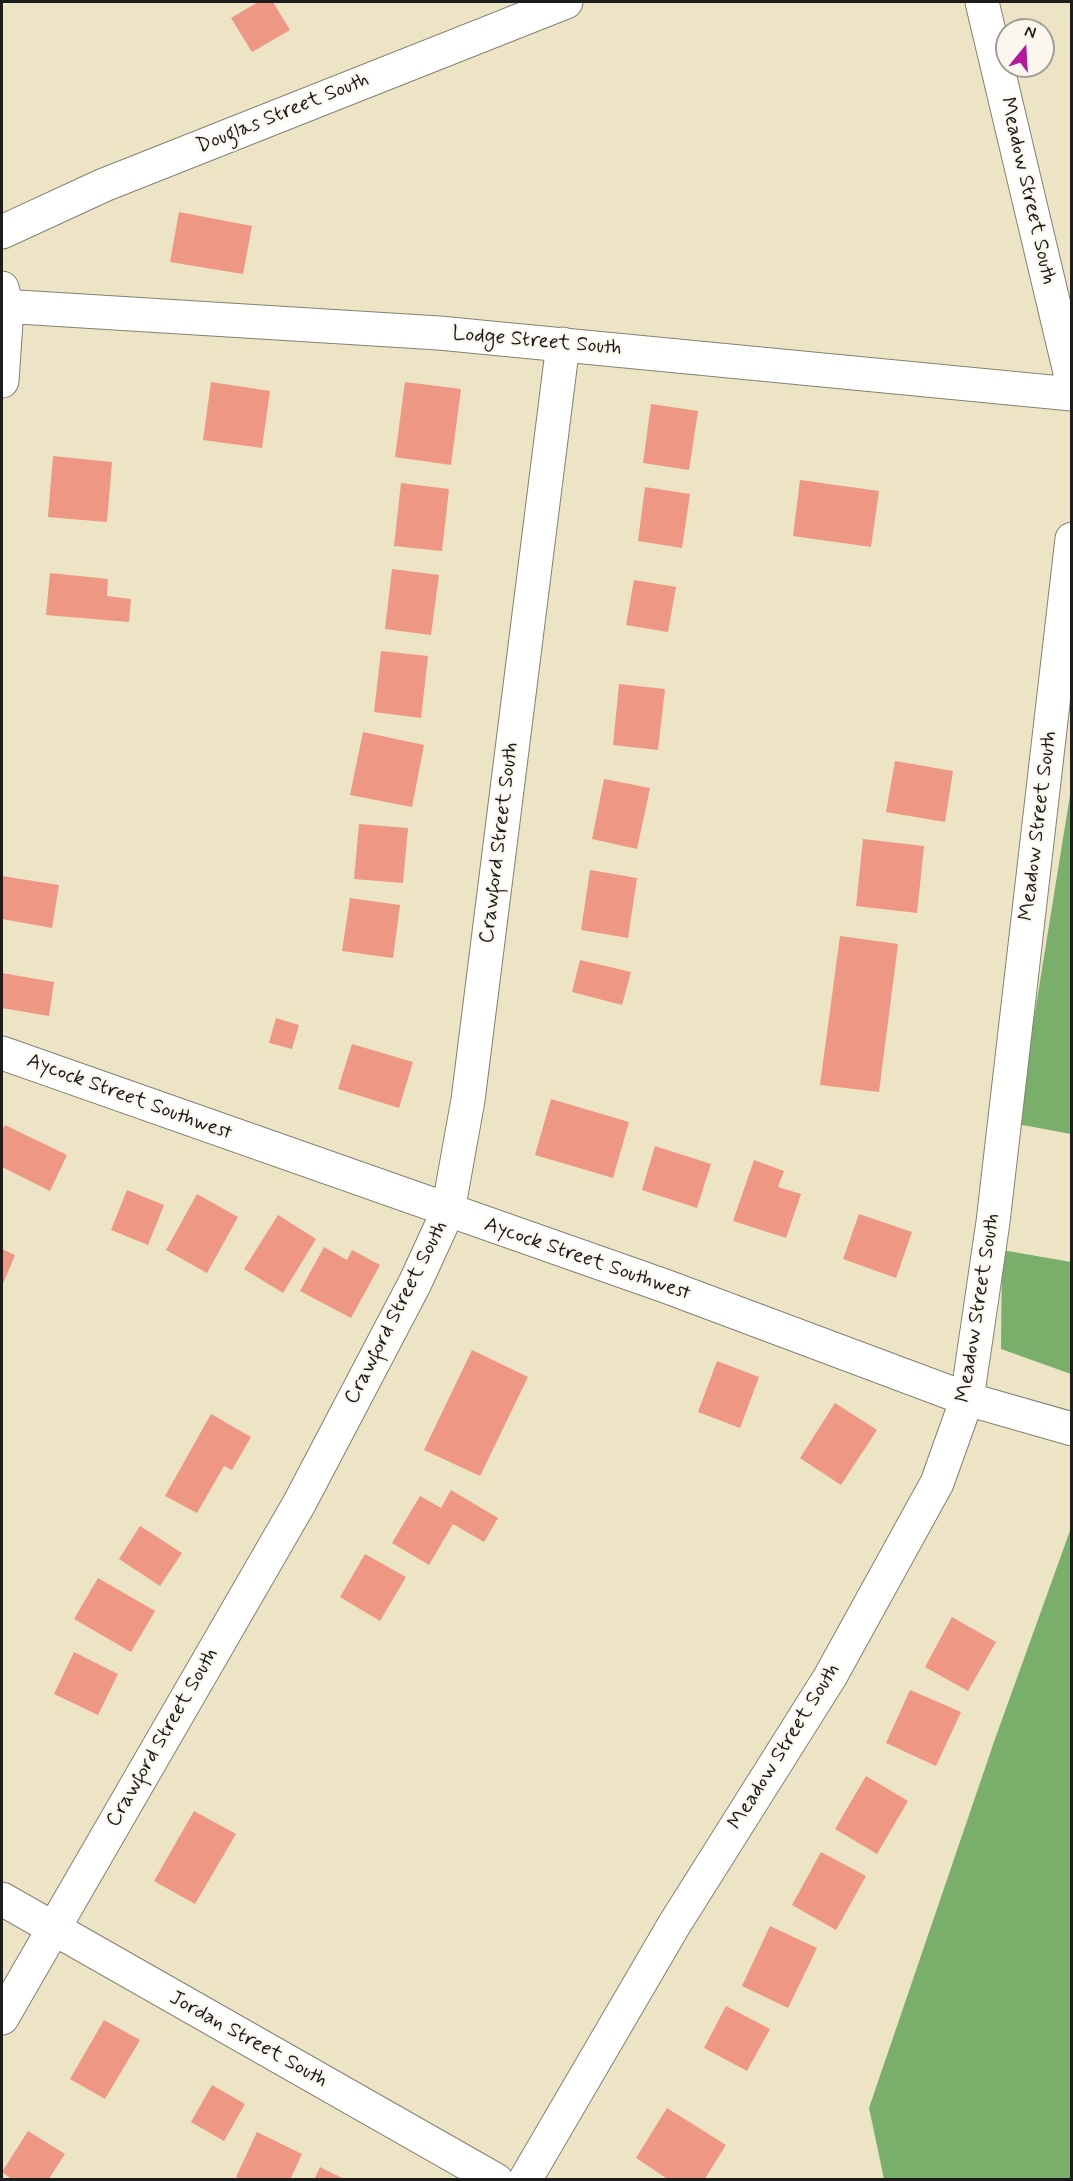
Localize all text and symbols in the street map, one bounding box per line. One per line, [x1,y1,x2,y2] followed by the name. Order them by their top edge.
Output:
[995,18,1055,78] north arrow
[1022,21,1038,44] text: N
[193,68,373,160] street label: Douglas Street South
[993,95,1061,287] street label: Meadow Street South
[451,322,623,362] street label: Lodge Street South
[1015,730,1063,922] street label: Meadow Street South
[475,741,525,945] street label: Crawford Street South
[23,1049,235,1147] street label: Aycock Street Southwest
[952,1212,1006,1404] street label: Meadow Street South
[480,1213,694,1307] street label: Aycock Street Southwest
[340,1217,454,1409] street label: Crawford Street South
[101,1644,225,1832] street label: Crawford Street South
[724,1659,846,1835] street label: Meadow Street South
[164,1986,332,2094] street label: Jordan Street South

